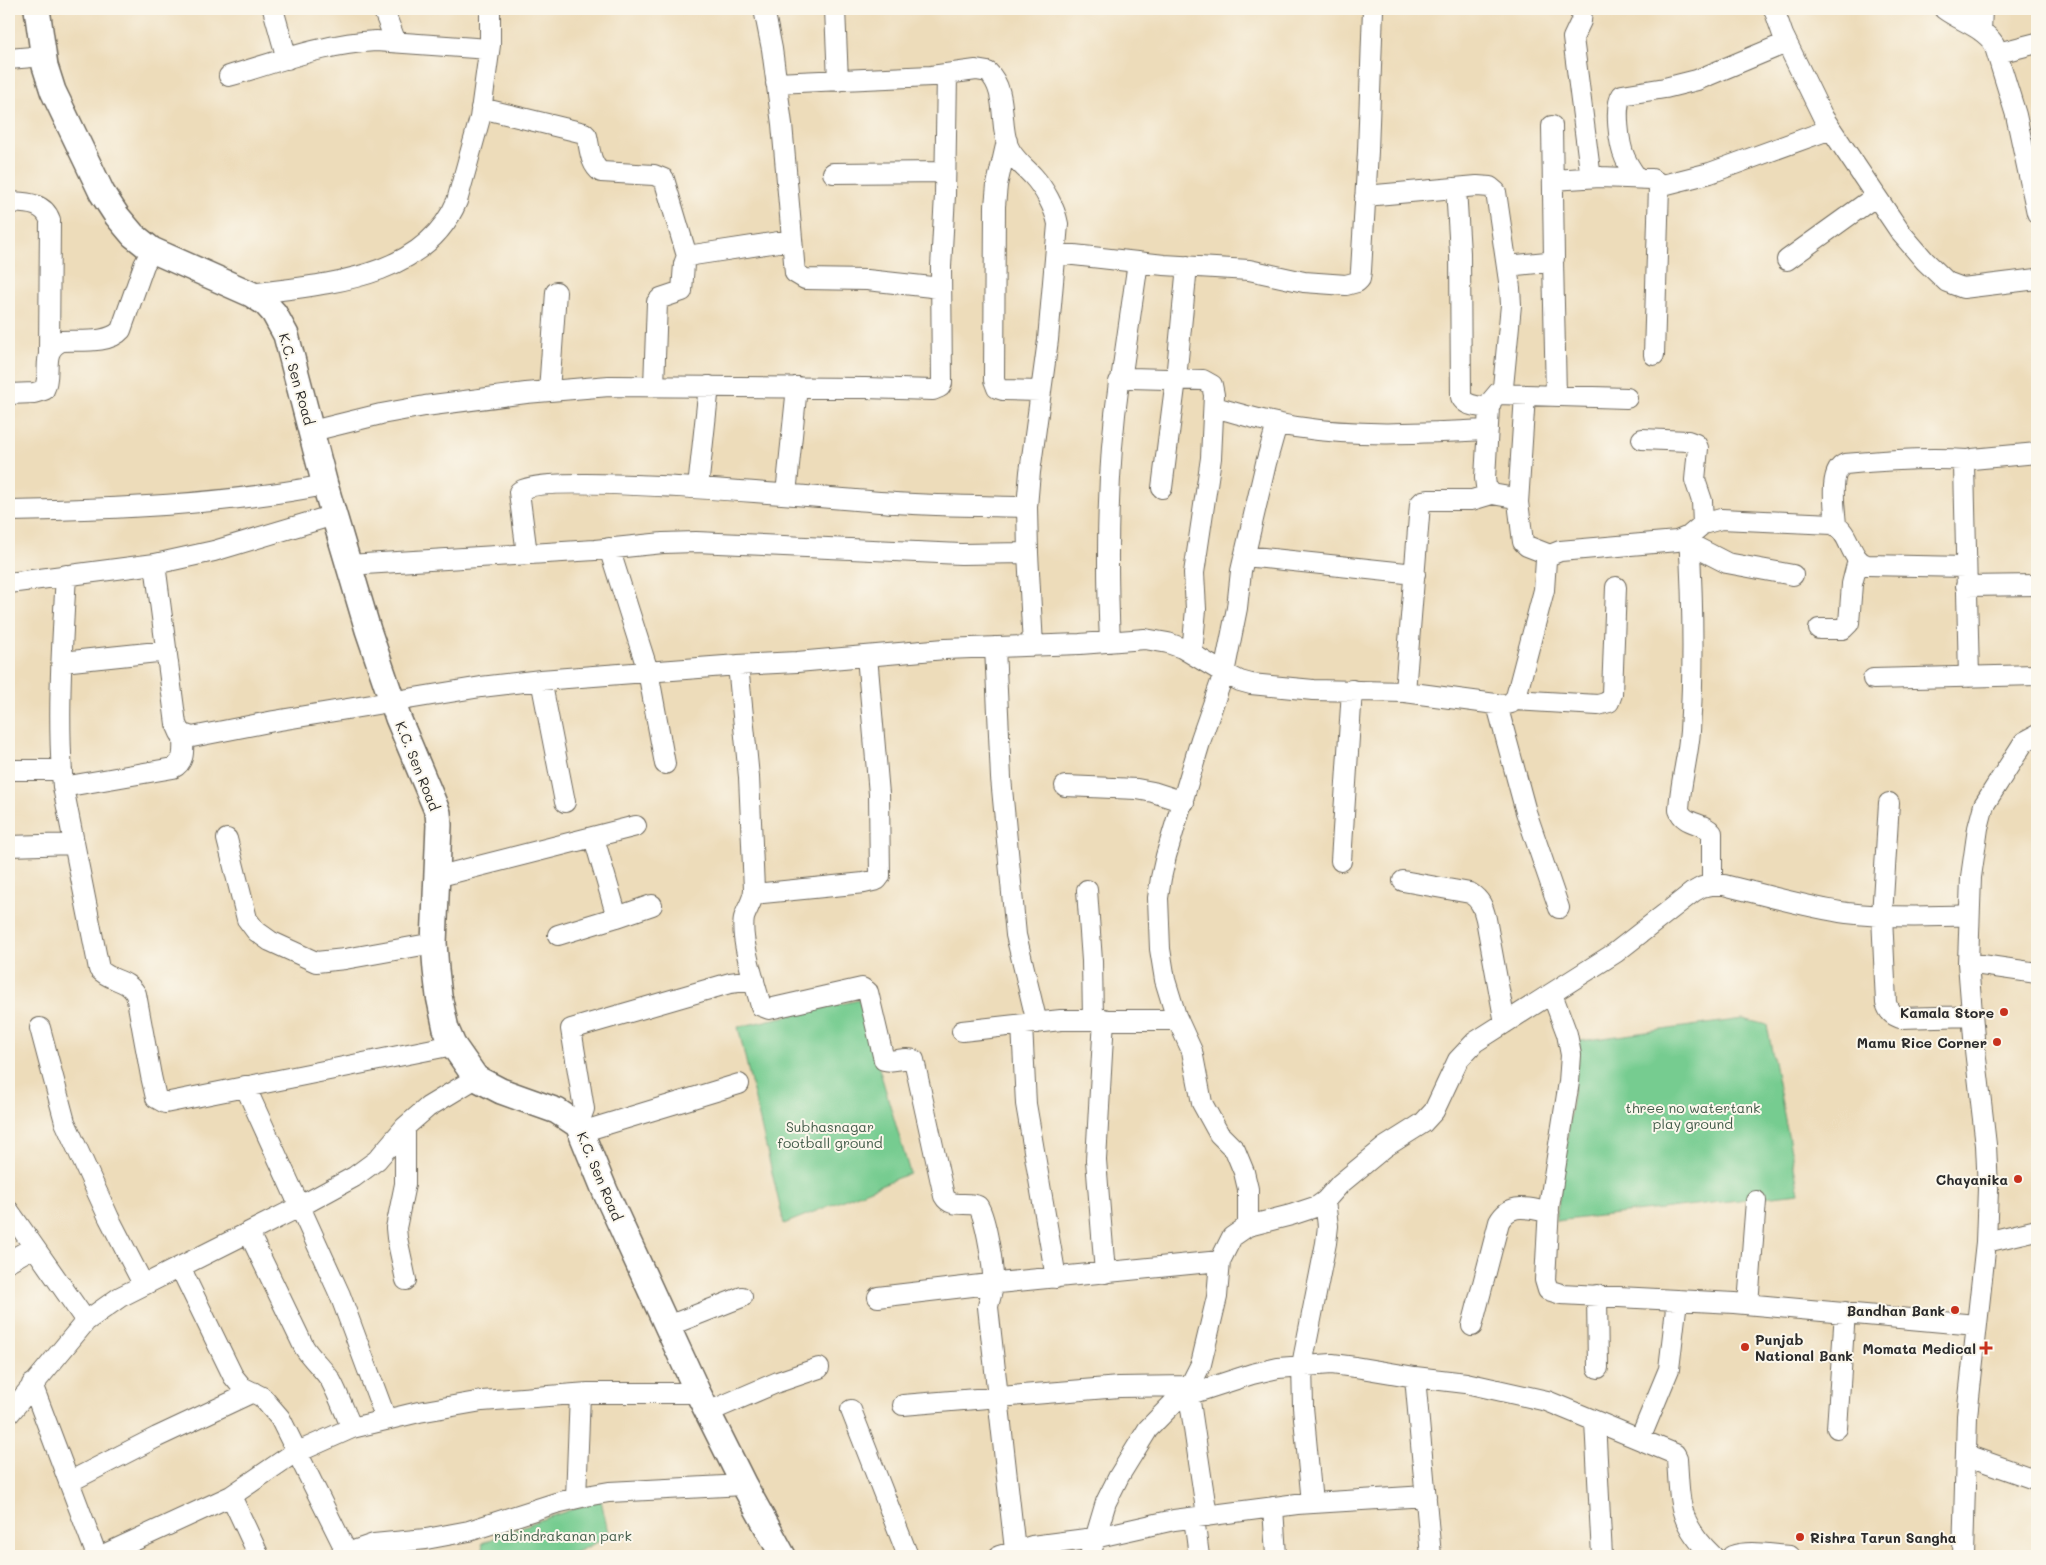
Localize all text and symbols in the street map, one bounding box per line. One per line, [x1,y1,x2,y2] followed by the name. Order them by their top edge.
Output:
[275,331,319,427] street label: K.C. Sen Road
[391,718,445,814] street label: K.C. Sen Road
[1900,1003,1994,1022] place label: Kamala Store
[1998,1006,2010,1018] marker: Kamala Store
[1857,1033,1987,1052] place label: Mamu Rice Corner
[1991,1036,2003,1048] marker: Mamu Rice Corner
[1626,1098,1760,1133] park label: three no watertank play ground
[777,1117,883,1152] park label: Subhasnagar football ground
[573,1129,627,1224] street label: K.C. Sen Road
[1936,1170,2008,1189] place label: Chayanika
[2012,1173,2024,1185] marker: Chayanika
[1847,1301,1945,1320] place label: Bandhan Bank
[1949,1304,1961,1316] marker: Bandhan Bank
[1755,1330,1853,1365] place label: Punjab National Bank
[1863,1339,1976,1358] place label: Momata Medical
[1739,1341,1751,1353] marker: Punjab National Bank
[1980,1342,1992,1354] marker: Momata Medical
[494,1526,632,1545] park label: rabindrakanan park
[1810,1528,1957,1547] place label: Rishra Tarun Sangha
[1794,1531,1806,1543] marker: Rishra Tarun Sangha

